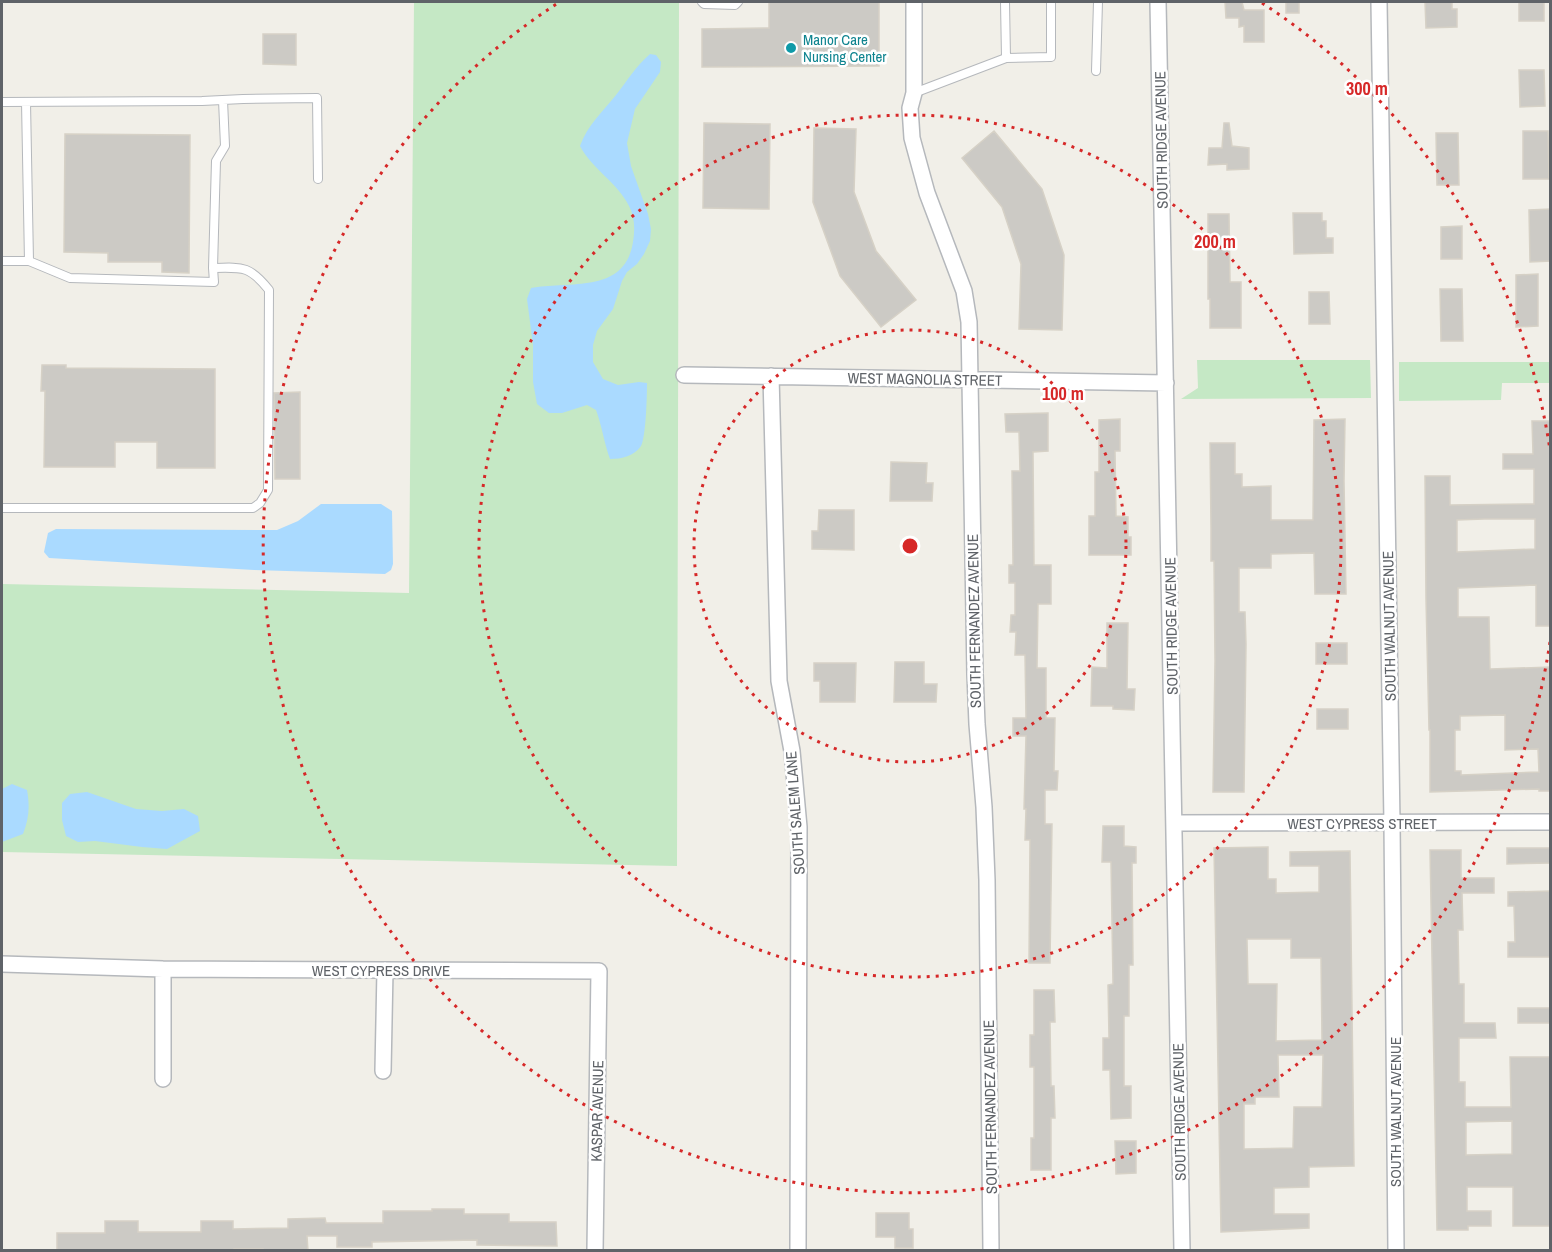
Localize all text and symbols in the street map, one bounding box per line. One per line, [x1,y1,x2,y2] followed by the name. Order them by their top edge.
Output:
[803,29,886,67] place label: Manor Care Nursing Center
[784,41,798,55] marker: Manor Care Nursing Center
[1149,71,1173,209] street label: SOUTH RIDGE AVENUE
[1346,76,1388,101] text: 300 m
[1194,229,1236,254] text: 200 m
[847,367,1003,391] street label: WEST MAGNOLIA STREET
[1042,381,1084,406] text: 100 m
[962,534,986,708] street label: SOUTH FERNANDEZ AVENUE
[900,536,920,556] centre of rings
[1377,551,1401,701] street label: SOUTH WALNUT AVENUE
[1159,557,1183,695] street label: SOUTH RIDGE AVENUE
[780,751,810,875] street label: SOUTH SALEM LANE
[1287,813,1437,834] street label: WEST CYPRESS STREET
[312,960,450,981] street label: WEST CYPRESS DRIVE
[978,1020,1002,1194] street label: SOUTH FERNANDEZ AVENUE
[1385,1037,1406,1187] street label: SOUTH WALNUT AVENUE
[1167,1043,1191,1181] street label: SOUTH RIDGE AVENUE
[586,1060,608,1162] street label: KASPAR AVENUE

